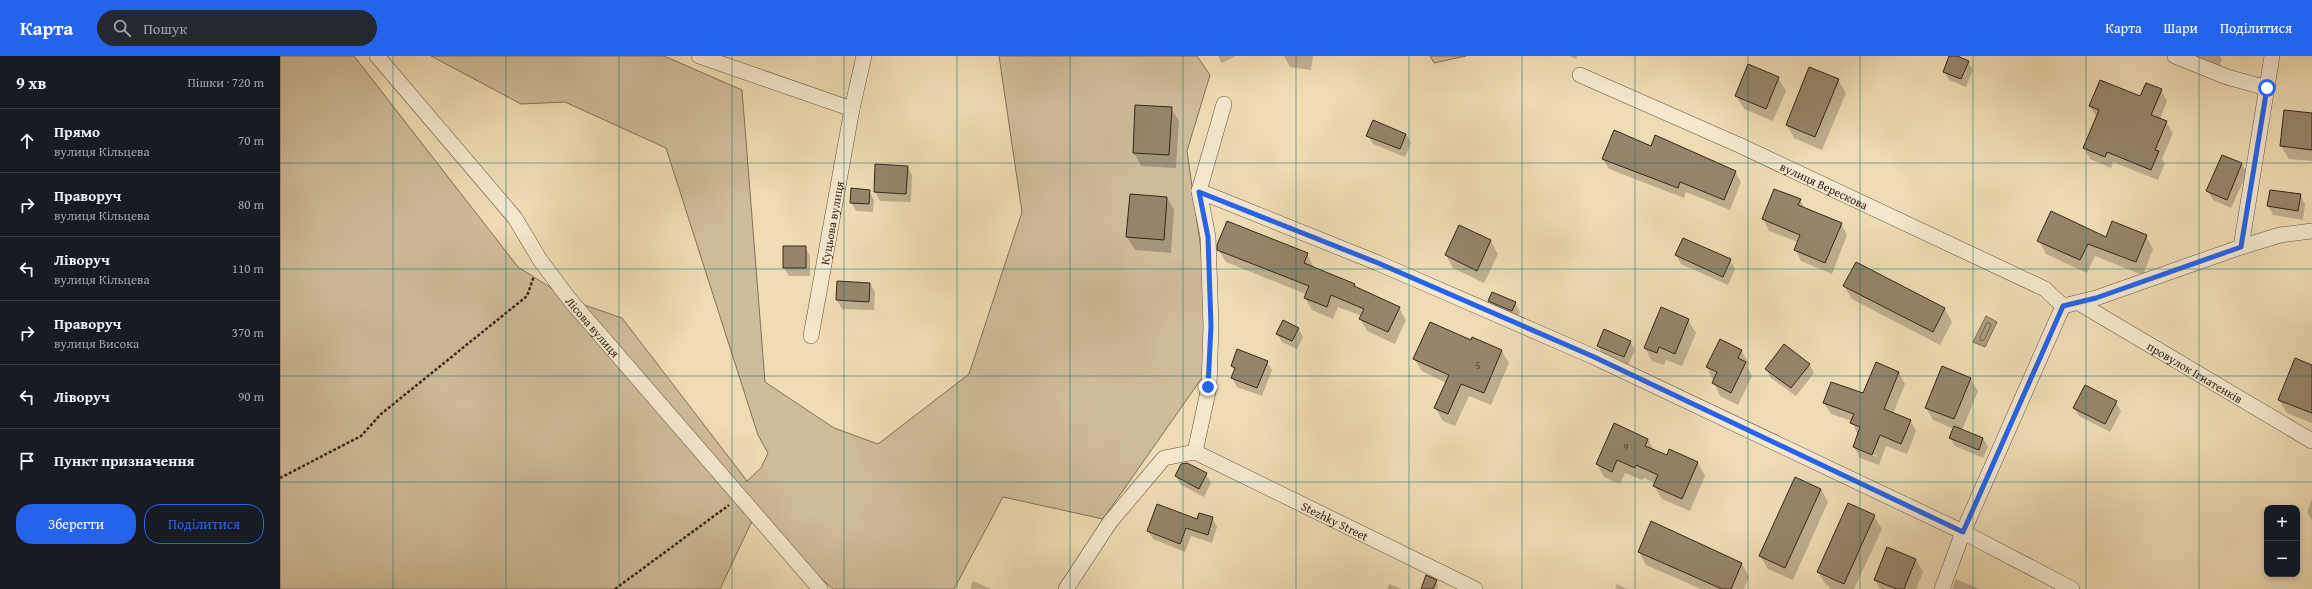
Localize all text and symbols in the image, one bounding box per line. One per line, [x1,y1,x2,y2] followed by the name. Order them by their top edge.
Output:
[97,10,377,46] search box
[20,14,73,42] text: Карта
[111,17,133,39] icon: search
[143,18,187,39] text: Пошук
[2105,18,2142,38] text: Карта
[2164,18,2198,38] text: Шари
[2220,18,2292,38] text: Поділитися
[16,70,46,95] text: 9 хв
[187,73,264,92] text: Пішки · 720 m
[2258,79,2276,97] route start
[54,121,100,142] text: Прямо
[16,130,38,152] icon: ahead
[238,131,264,150] text: 70 m
[54,142,150,161] text: вулиця Кільцева
[1778,157,1871,213] street label: вулиця Верескова
[816,179,847,266] street label: Куцьова вулиця
[54,185,121,206] text: Праворуч
[16,194,38,216] icon: right
[238,195,264,214] text: 80 m
[54,206,150,225] text: вулиця Кільцева
[54,249,110,270] text: Ліворуч
[16,258,38,280] icon: left
[232,259,264,278] text: 110 m
[54,270,150,289] text: вулиця Кільцева
[562,293,624,361] street label: Лісова вулиця
[54,313,121,334] text: Праворуч
[16,322,38,344] icon: right
[232,323,264,342] text: 370 m
[54,334,139,353] text: вулиця Висока
[2144,337,2246,407] street label: провулок Ігнатенків
[1476,358,1481,373] house number: 5
[1199,378,1217,396] route end
[16,386,38,408] icon: left
[54,386,110,407] text: Ліворуч
[238,387,264,406] text: 90 m
[1624,440,1629,455] house number: 9
[16,450,38,472] icon: arrive
[54,450,195,471] text: Пункт призначення
[1299,497,1372,545] street label: Stezhky Street
[16,504,136,544] button: Зберегти
[144,504,264,544] button: Поділитися
[2264,505,2300,577] map controls
[2264,505,2300,541] button: +
[2264,541,2300,577] button: −

